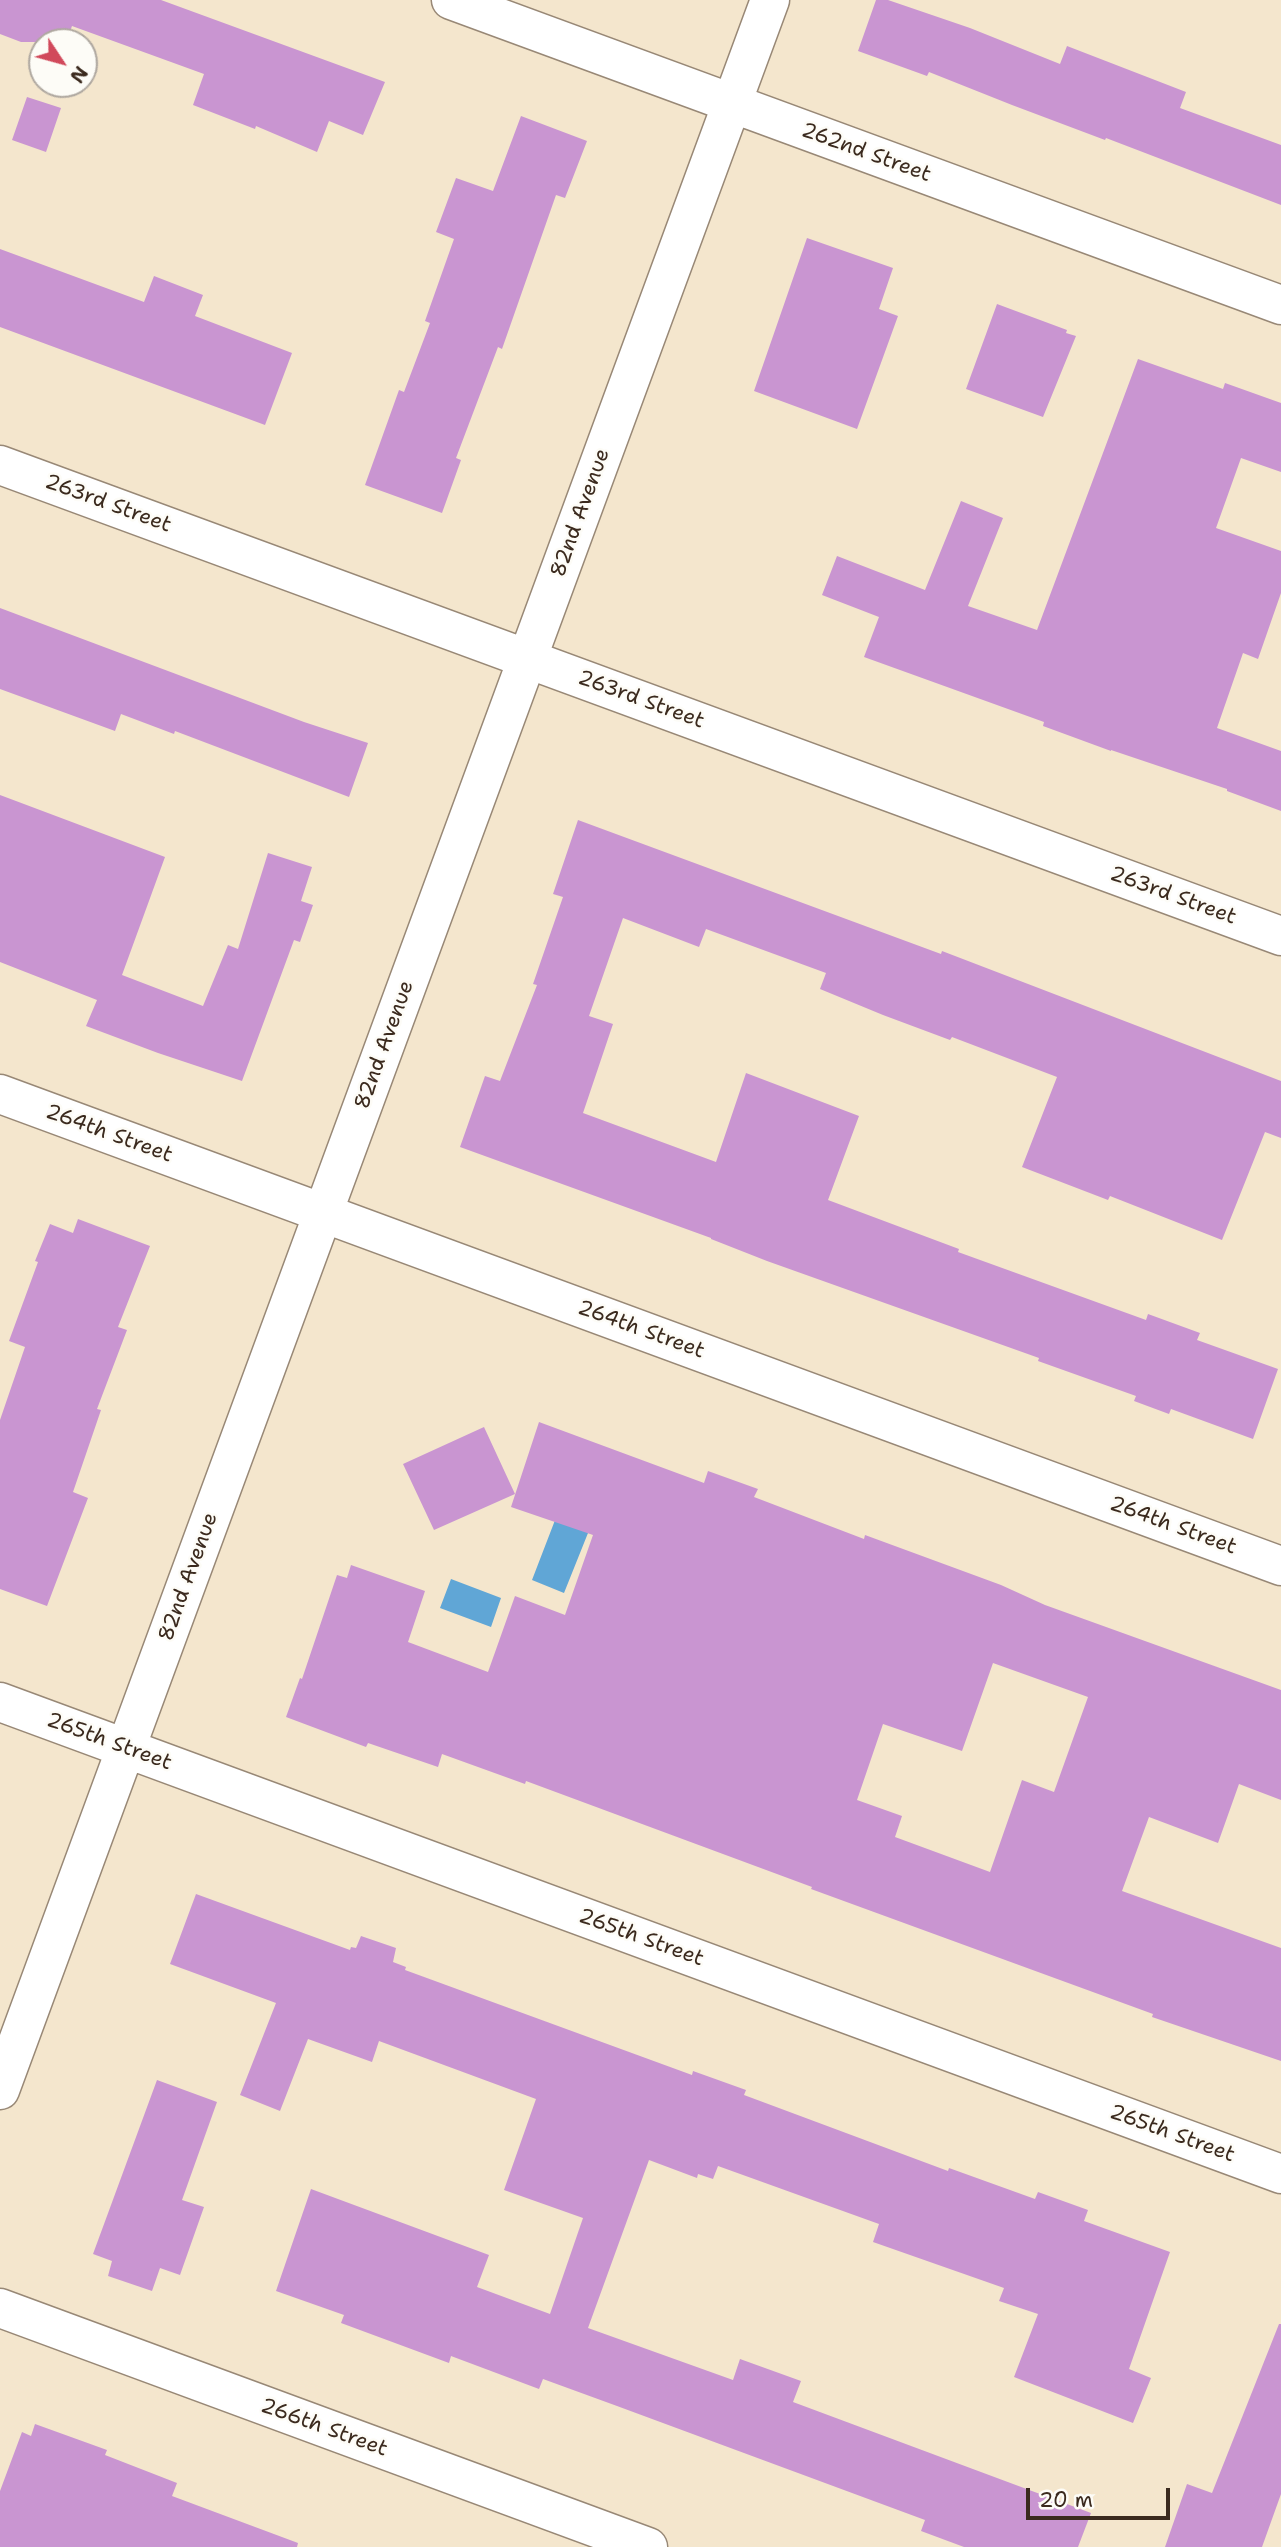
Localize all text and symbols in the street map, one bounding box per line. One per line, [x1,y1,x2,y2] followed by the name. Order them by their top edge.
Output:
[28,28,98,98] north arrow
[64,61,93,88] text: N
[798,118,934,188] street label: 262nd Street
[546,445,616,581] street label: 82nd Avenue
[41,469,175,539] street label: 263rd Street
[574,665,708,735] street label: 263rd Street
[1106,861,1240,931] street label: 263rd Street
[350,977,420,1113] street label: 82nd Avenue
[42,1099,176,1169] street label: 264th Street
[574,1295,708,1365] street label: 264th Street
[1106,1491,1240,1561] street label: 264th Street
[154,1509,224,1645] street label: 82nd Avenue
[43,1708,175,1776] street label: 265th Street
[575,1904,707,1972] street label: 265th Street
[1106,2100,1238,2168] street label: 265th Street
[257,2393,391,2463] street label: 266th Street
[1029,2474,1172,2518] scale bar
[1039,2486,1093,2514] text: 20 m

